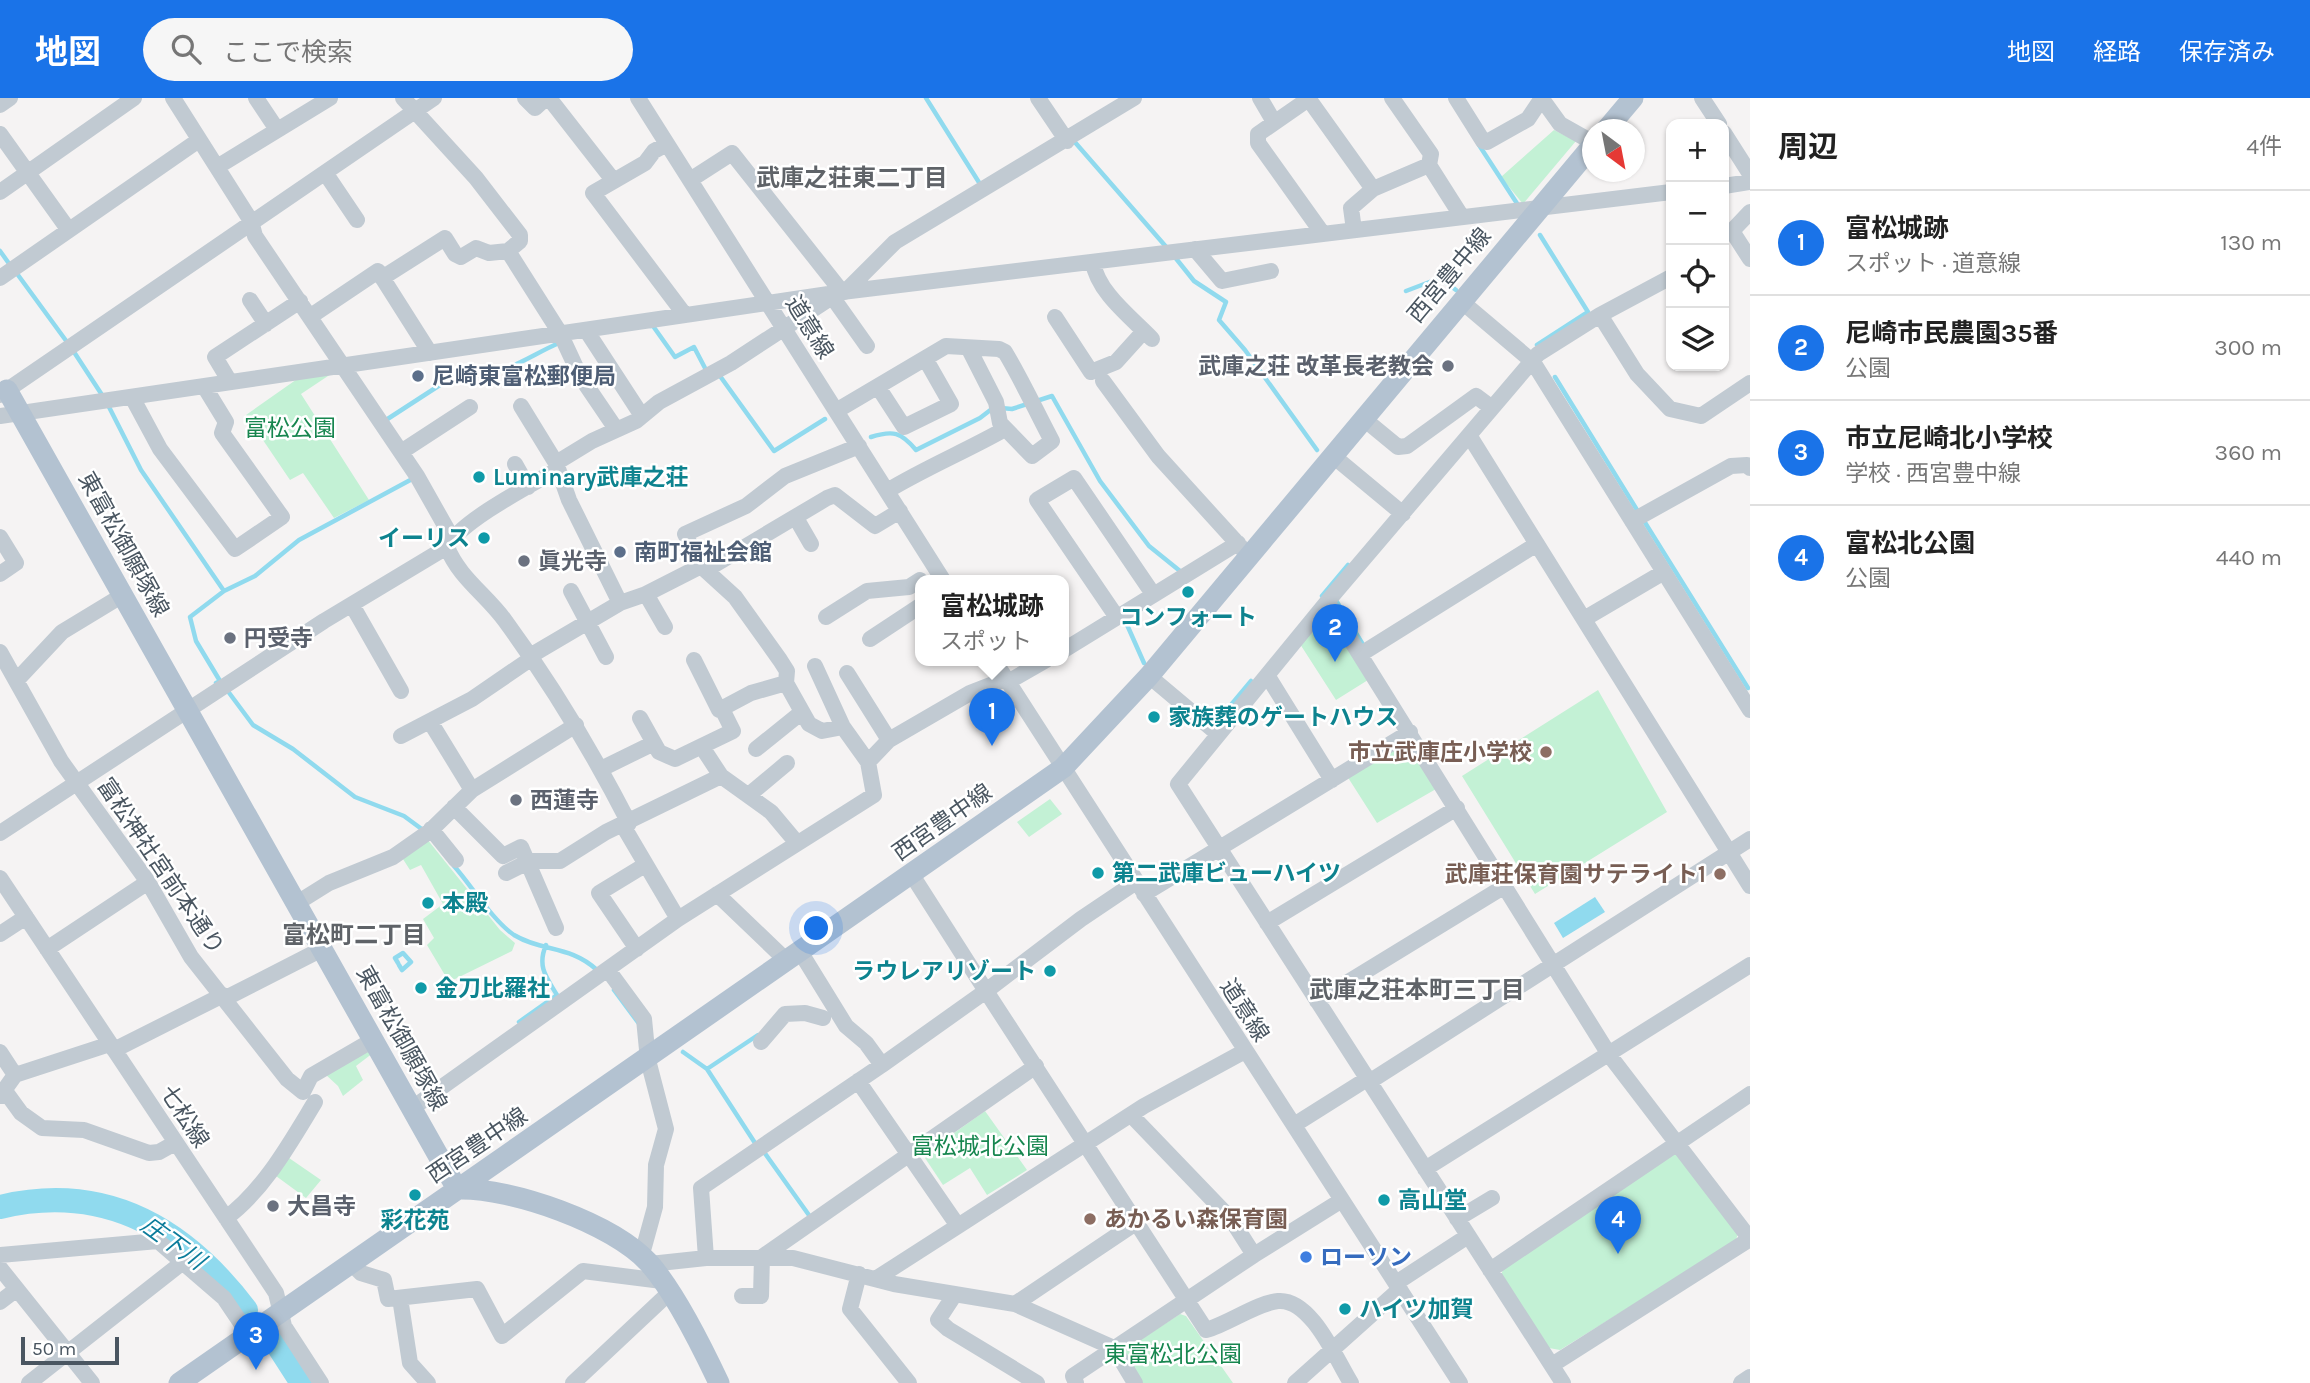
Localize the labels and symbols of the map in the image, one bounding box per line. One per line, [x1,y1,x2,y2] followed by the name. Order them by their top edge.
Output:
[1582,119,1645,182] north arrow
[756,164,948,192] district label: 武庫之荘東二丁目
[1402,223,1497,328] street label: 西宮豊中線
[780,291,839,364] street label: 道意線
[1198,353,1434,380] place label: 武庫之荘 改革長老教会
[1440,358,1456,374] marker: 武庫之荘 改革長老教会
[432,363,616,390] place label: 尼崎東富松郵便局
[410,368,426,384] marker: 尼崎東富松郵便局
[244,415,336,442] park label: 富松公園
[493,464,689,491] place label: Luminary武庫之荘
[73,467,174,621] street label: 東富松御願塚線
[471,469,487,485] marker: Luminary武庫之荘
[378,525,470,552] place label: イーリス
[476,530,492,546] marker: イーリス
[634,539,772,566] place label: 南町福祉会館
[612,544,628,560] marker: 南町福祉会館
[538,548,607,575] place label: 眞光寺
[516,553,532,569] marker: 眞光寺
[1180,584,1196,600] marker: コンフォート
[1119,604,1257,631] place label: コンフォート
[1312,604,1358,662] pin: 2
[244,625,313,652] place label: 円受寺
[222,630,238,646] marker: 円受寺
[969,688,1015,746] pin: 1
[1168,704,1398,731] place label: 家族葬のゲートハウス
[1146,709,1162,725] marker: 家族葬のゲートハウス
[1348,739,1532,766] place label: 市立武庫庄小学校
[1538,744,1554,760] marker: 市立武庫庄小学校
[92,773,230,960] street label: 富松神社宮前本通り
[887,778,997,866] street label: 西宮豊中線
[530,787,599,814] place label: 西蓮寺
[508,792,524,808] marker: 西蓮寺
[1112,860,1341,887] place label: 第二武庫ビューハイツ
[1445,861,1706,888] place label: 武庫荘保育園サテライト1
[1090,865,1106,881] marker: 第二武庫ビューハイツ
[1712,866,1728,882] marker: 武庫荘保育園サテライト1
[442,890,488,917] place label: 本殿
[420,895,436,911] marker: 本殿
[799,911,833,945] your location
[282,921,426,949] district label: 富松町二丁目
[852,958,1036,985] place label: ラウレアリゾート
[351,961,452,1115] street label: 東富松御願塚線
[1042,963,1058,979] marker: ラウレアリゾート
[1214,974,1275,1047] street label: 道意線
[435,975,550,1002] place label: 金刀比羅社
[1309,976,1525,1004] district label: 武庫之荘本町三丁目
[413,980,429,996] marker: 金刀比羅社
[154,1080,215,1153] street label: 七松線
[422,1102,532,1189] street label: 西宮豊中線
[911,1133,1049,1160] park label: 富松城北公園
[407,1187,423,1203] marker: 彩花苑
[1398,1187,1467,1214] place label: 高山堂
[1376,1192,1392,1208] marker: 高山堂
[287,1193,356,1220] place label: 大昌寺
[1595,1196,1641,1254] pin: 4
[265,1198,281,1214] marker: 大昌寺
[1104,1206,1288,1233] place label: あかるい森保育園
[381,1207,450,1234] place label: 彩花苑
[136,1211,213,1277] water label: 庄下川
[1082,1211,1098,1227] marker: あかるい森保育園
[1320,1244,1412,1271] place label: ローソン
[1298,1249,1314,1265] marker: ローソン
[1359,1296,1474,1323] place label: ハイツ加賀
[1337,1301,1353,1317] marker: ハイツ加賀
[233,1312,279,1370] pin: 3
[21,1334,119,1366] scale bar
[1104,1341,1242,1368] park label: 東富松北公園

